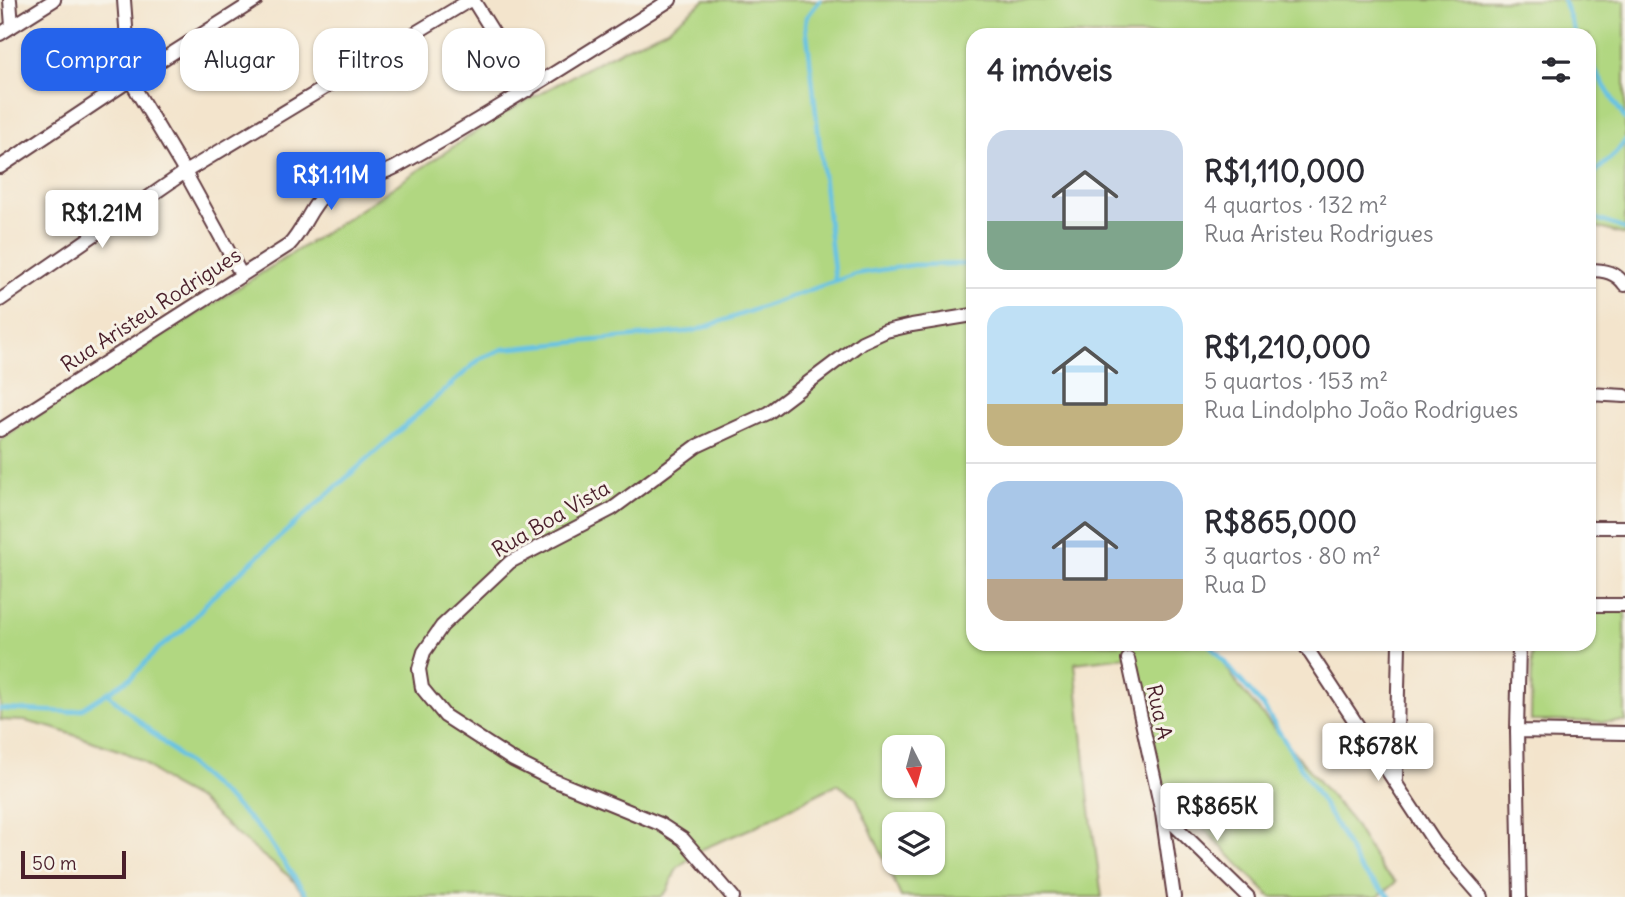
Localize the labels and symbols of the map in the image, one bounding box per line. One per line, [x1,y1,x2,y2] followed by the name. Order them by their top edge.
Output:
[266,152,396,212] pin: R$1.11M
[37,190,167,250] pin: R$1.21M
[56,241,246,378] street label: Rua Aristeu Rodrigues
[487,474,614,563] street label: Rua Boa Vista
[1140,682,1179,742] street label: Rua A
[1321,724,1435,783] pin: R$678K
[882,735,945,798] north arrow
[1160,784,1274,843] pin: R$865K
[21,848,126,880] scale bar

